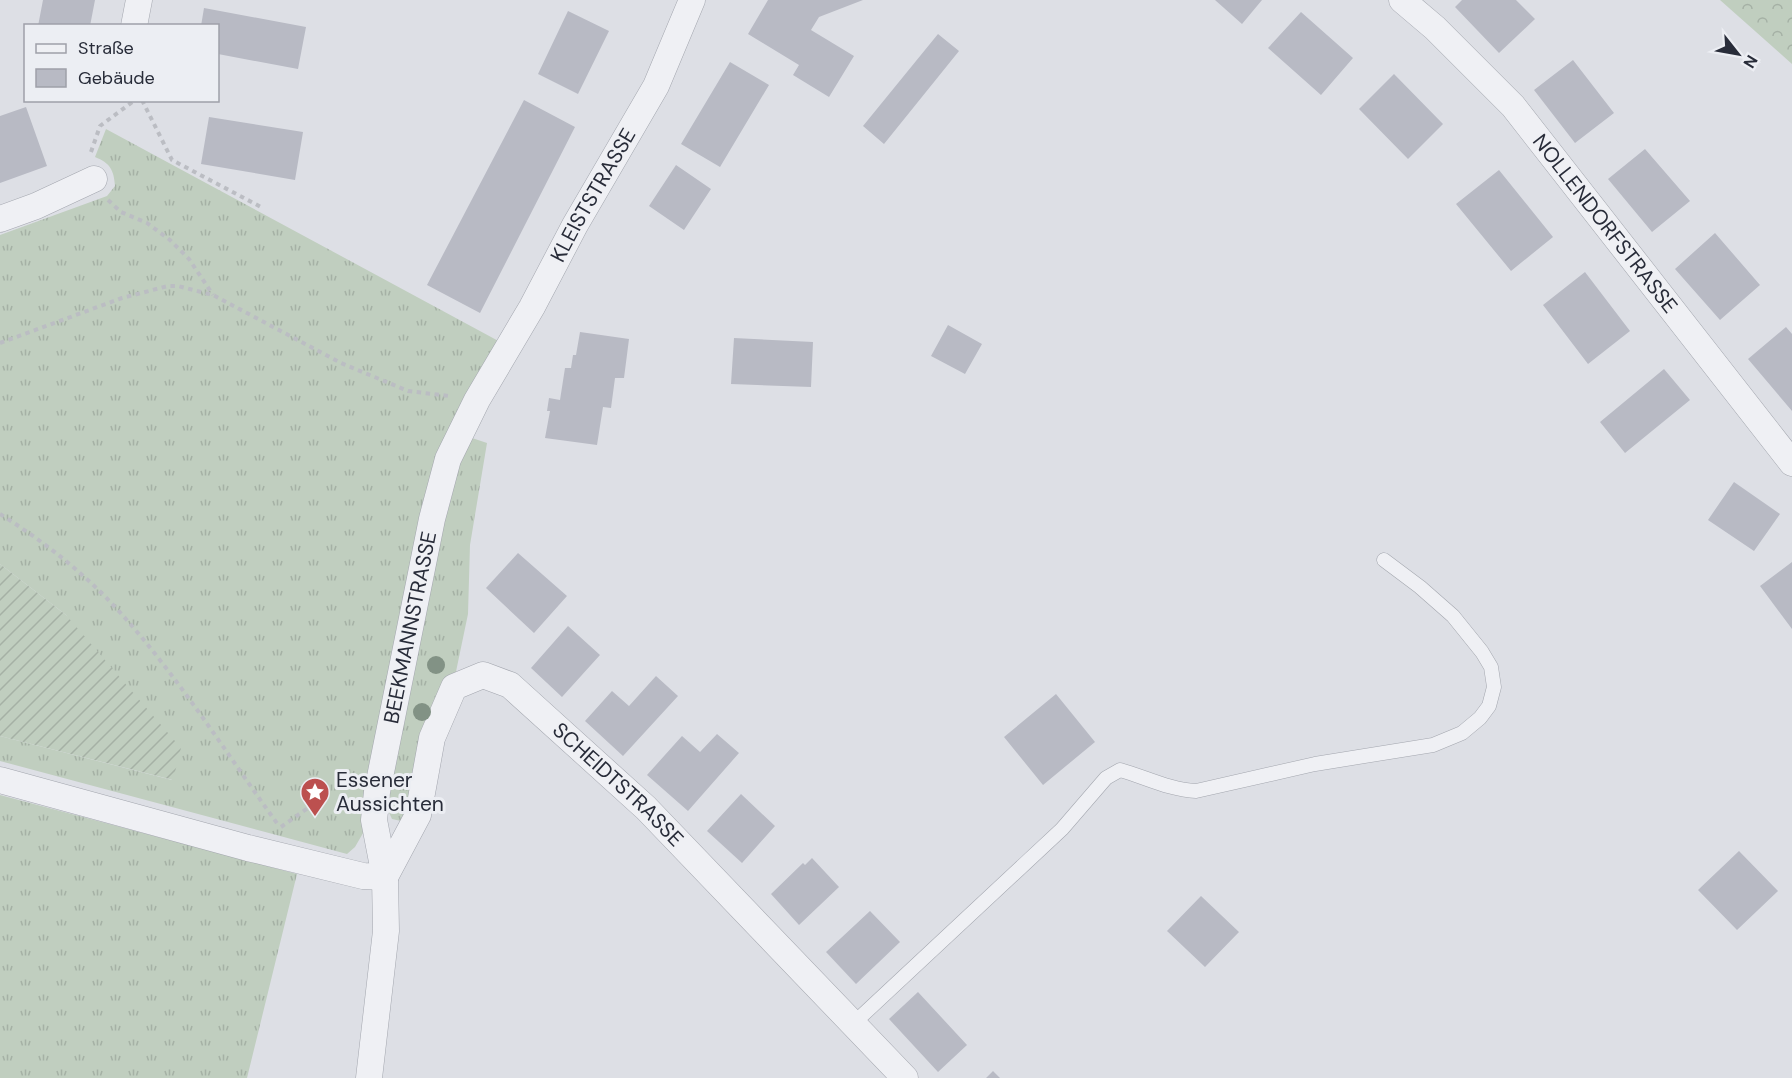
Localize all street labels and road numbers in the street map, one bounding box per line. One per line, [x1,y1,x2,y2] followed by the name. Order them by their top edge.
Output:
[544,123,642,267] street label: KLEISTSTRASSE
[1526,128,1684,319] street label: NOLLENDORFSTRASSE
[377,529,443,726] street label: BEEKMANNSTRASSE
[547,716,690,853] street label: SCHEIDTSTRASSE

